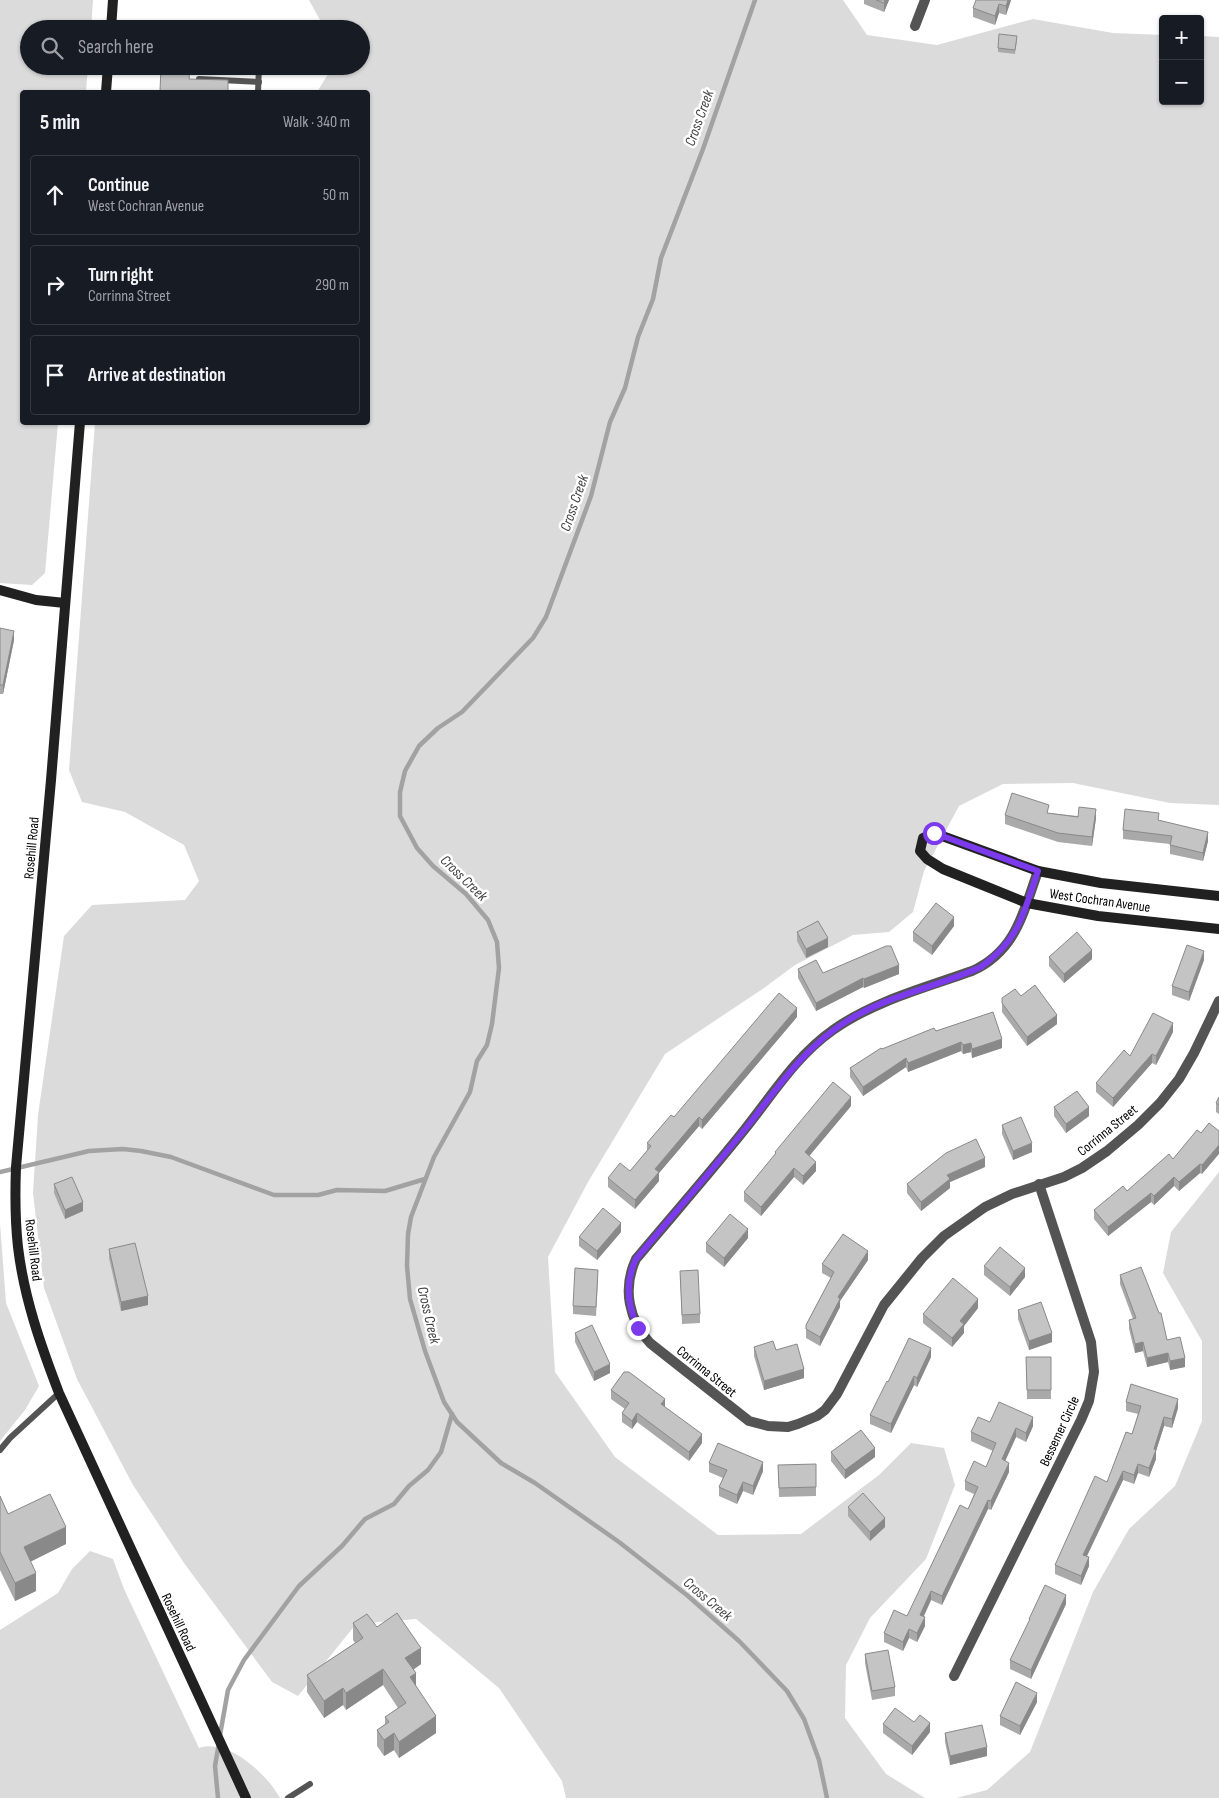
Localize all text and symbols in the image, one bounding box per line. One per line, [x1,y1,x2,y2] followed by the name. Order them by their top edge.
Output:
[1159,15,1204,105] map controls
[1159,15,1204,60] button: +
[20,20,370,75] search box
[38,34,66,62] icon: search
[78,36,154,59] text: Search here
[1159,60,1204,105] button: −
[681,87,719,149] water label: Cross Creek
[40,110,80,135] text: 5 min
[283,113,350,132] text: Walk · 340 m
[88,174,149,197] text: Continue
[41,181,69,209] icon: ahead
[323,186,349,205] text: 50 m
[88,197,204,216] text: West Cochran Avenue
[88,264,153,287] text: Turn right
[41,271,69,299] icon: right
[315,276,349,295] text: 290 m
[88,287,171,306] text: Corrinna Street
[41,361,69,389] icon: arrive
[88,364,226,387] text: Arrive at destination
[556,472,593,534] water label: Cross Creek
[20,816,43,880] street label: Rosehill Road
[923,822,946,845] route start
[436,851,492,906] water label: Cross Creek
[1048,885,1151,916] street label: West Cochran Avenue
[1074,1101,1141,1160] street label: Corrinna Street
[21,1218,46,1282] street label: Rosehill Road
[413,1285,444,1346] water label: Cross Creek
[627,1317,650,1340] route end
[673,1342,740,1401] street label: Corrinna Street
[1036,1394,1083,1469] street label: Bessemer Circle
[679,1573,736,1626] water label: Cross Creek
[158,1590,199,1654] street label: Rosehill Road

